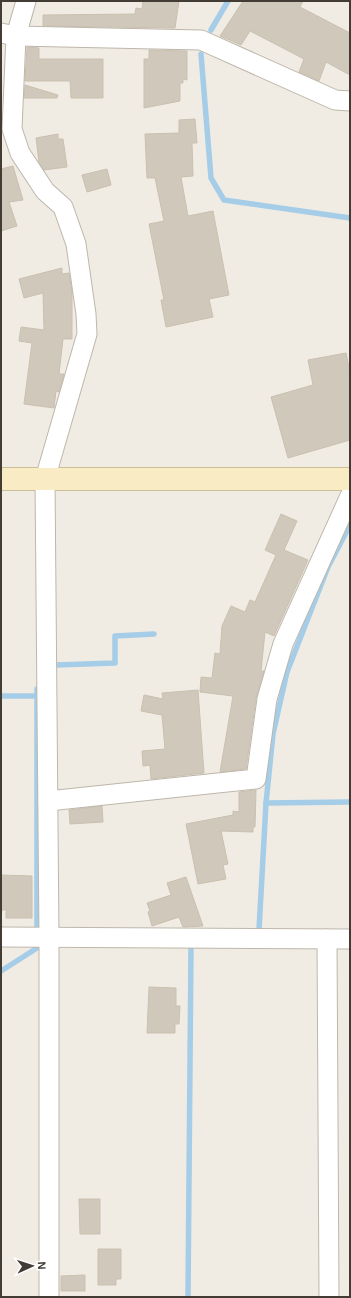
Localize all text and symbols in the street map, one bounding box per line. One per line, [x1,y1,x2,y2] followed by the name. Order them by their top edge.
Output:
[12,1246,52,1286] north arrow
[36,1261,48,1270] text: N

